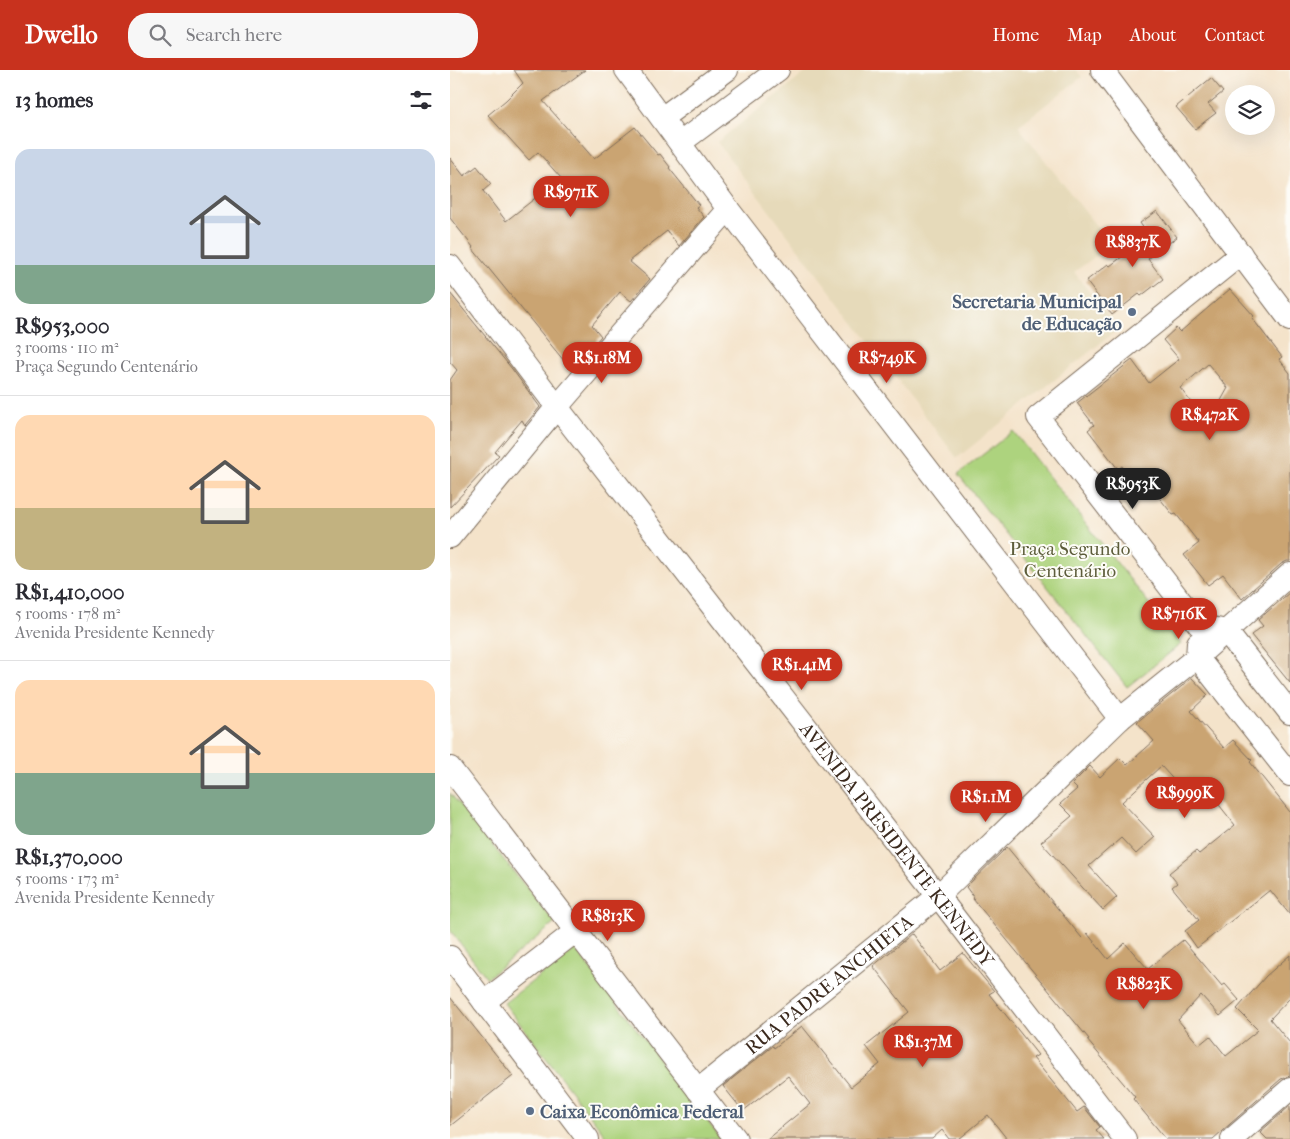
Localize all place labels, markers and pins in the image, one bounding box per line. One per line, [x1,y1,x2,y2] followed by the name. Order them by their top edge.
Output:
[530,176,612,218] pin: R$971K
[1092,226,1174,268] pin: R$837K
[952,291,1123,335] place label: Secretaria Municipal de Educação
[1126,306,1138,318] marker: Secretaria Municipal de Educação
[556,342,648,384] pin: R$1.18M
[846,342,928,384] pin: R$749K
[1169,398,1251,441] pin: R$472K
[1092,468,1174,510] pin: R$953K
[1138,598,1220,640] pin: R$716K
[756,648,848,691] pin: R$1.41M
[1144,776,1226,819] pin: R$999K
[945,780,1027,823] pin: R$1.1M
[567,900,649,942] pin: R$813K
[1103,968,1185,1010] pin: R$823K
[877,1026,969,1068] pin: R$1.37M
[540,1101,745,1123] place label: Caixa Econômica Federal
[524,1105,536,1117] marker: Caixa Econômica Federal

